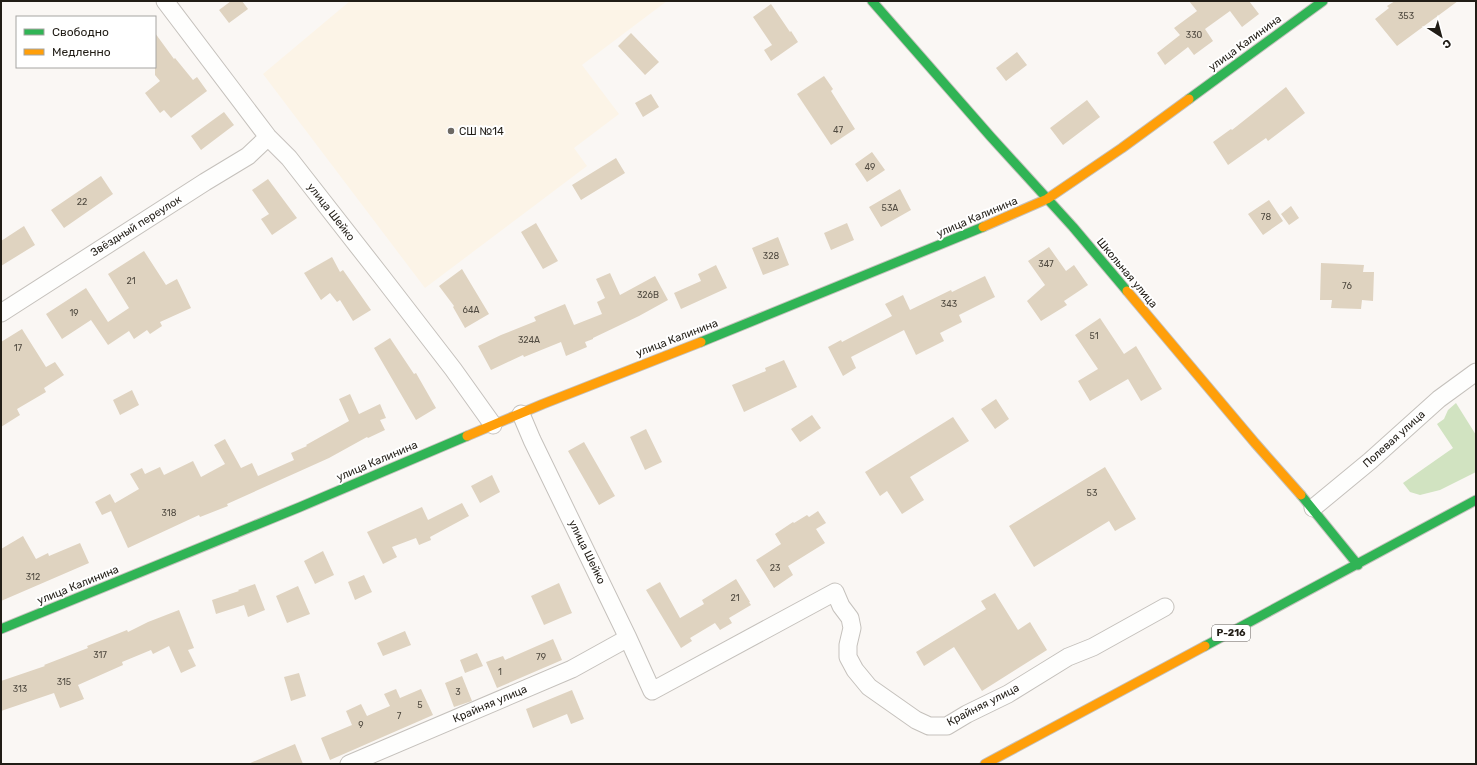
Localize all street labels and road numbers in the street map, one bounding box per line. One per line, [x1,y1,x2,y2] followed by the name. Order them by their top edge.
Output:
[1206,12,1284,74] street label: улица Калинина
[304,181,358,243] street label: улица Шейко
[88,193,184,259] street label: Звёздный переулок
[935,194,1019,240] street label: улица Калинина
[1094,235,1160,311] street label: Школьная улица
[634,316,720,360] street label: улица Калинина
[1360,408,1428,470] street label: Полевая улица
[335,438,419,484] street label: улица Калинина
[566,518,608,586] street label: улица Шейко
[35,563,121,607] street label: улица Калинина
[1212,625,1250,641] road number: Р-216
[945,681,1021,729] street label: Крайняя улица
[451,683,529,725] street label: Крайняя улица

